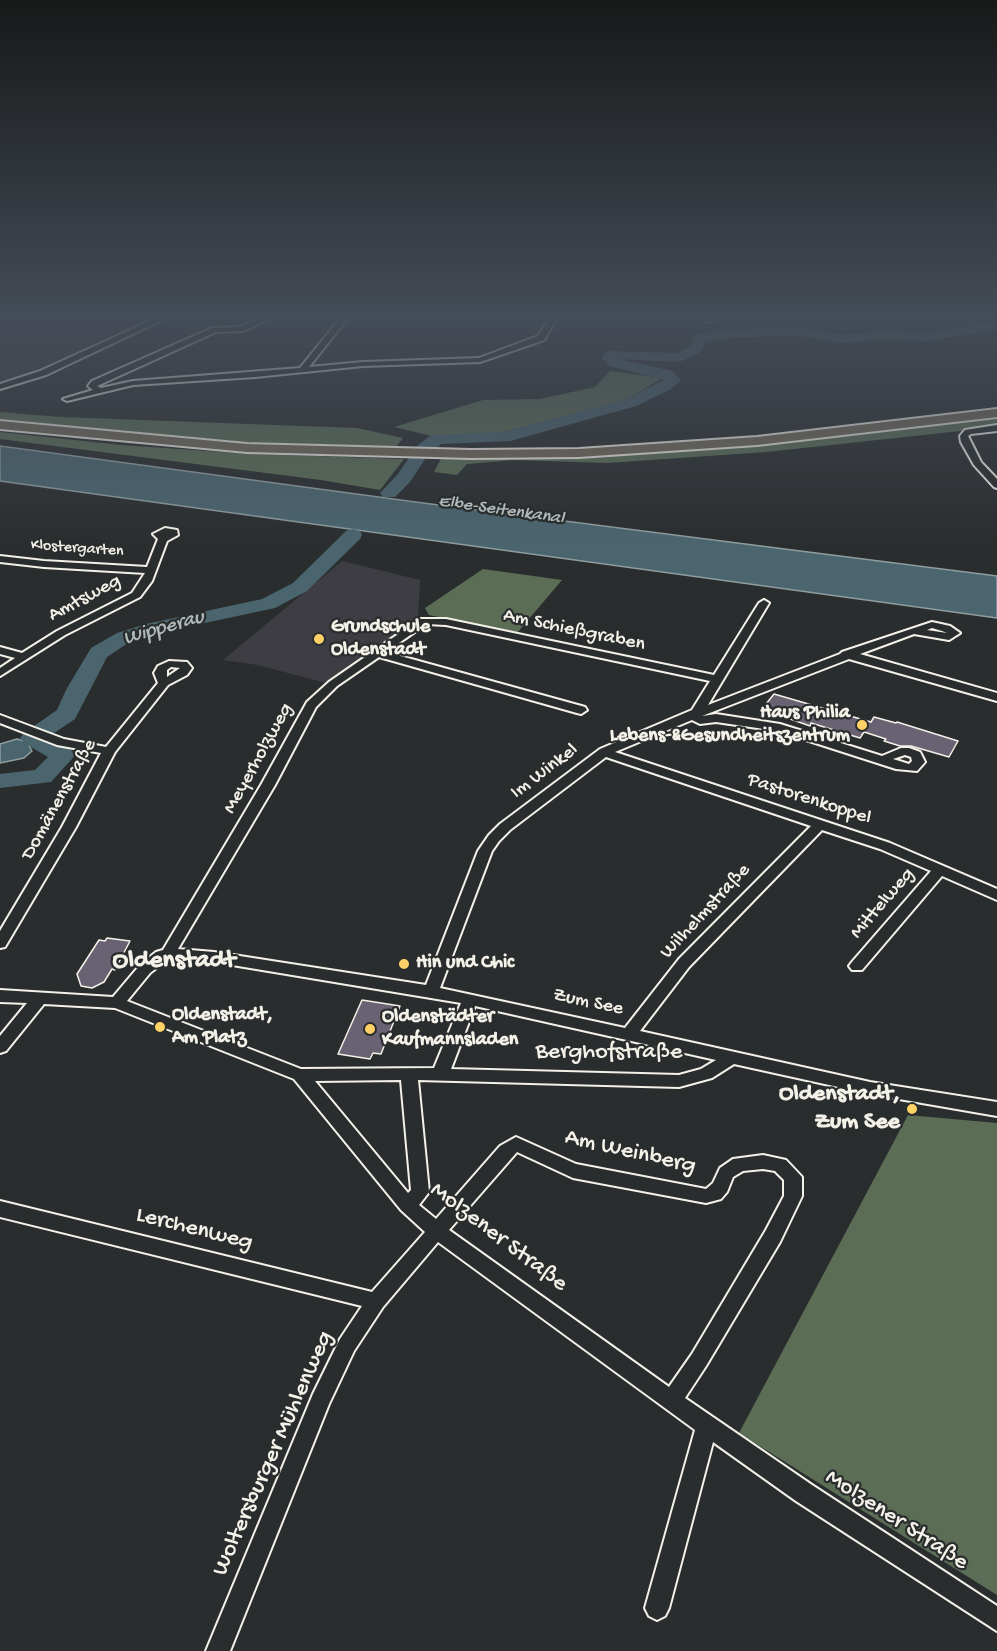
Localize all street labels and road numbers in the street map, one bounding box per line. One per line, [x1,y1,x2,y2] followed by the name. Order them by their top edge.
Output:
[30,536,124,562] street label: Klostergarten
[45,570,125,628] street label: Amtsweg
[501,604,647,658] street label: Am Schießgraben
[219,699,299,819] street label: Meyerholzweg
[17,735,103,865] street label: Domänenstraße
[507,739,583,805] street label: Im Winkel
[744,769,874,831] street label: Pastorenkoppel
[656,859,756,965] street label: Wilhelmstraße
[846,863,920,945] street label: Mittelweg
[551,984,625,1022] street label: Zum See
[536,1039,682,1067] street label: Berghofstraße
[562,1124,698,1182] street label: Am Weinberg
[423,1177,573,1299] street label: Molzener Straße
[133,1202,255,1258] street label: Lerchenweg
[207,1327,341,1581] street label: Woltersburger Mühlenweg
[819,1464,973,1578] street label: Molzener Straße

